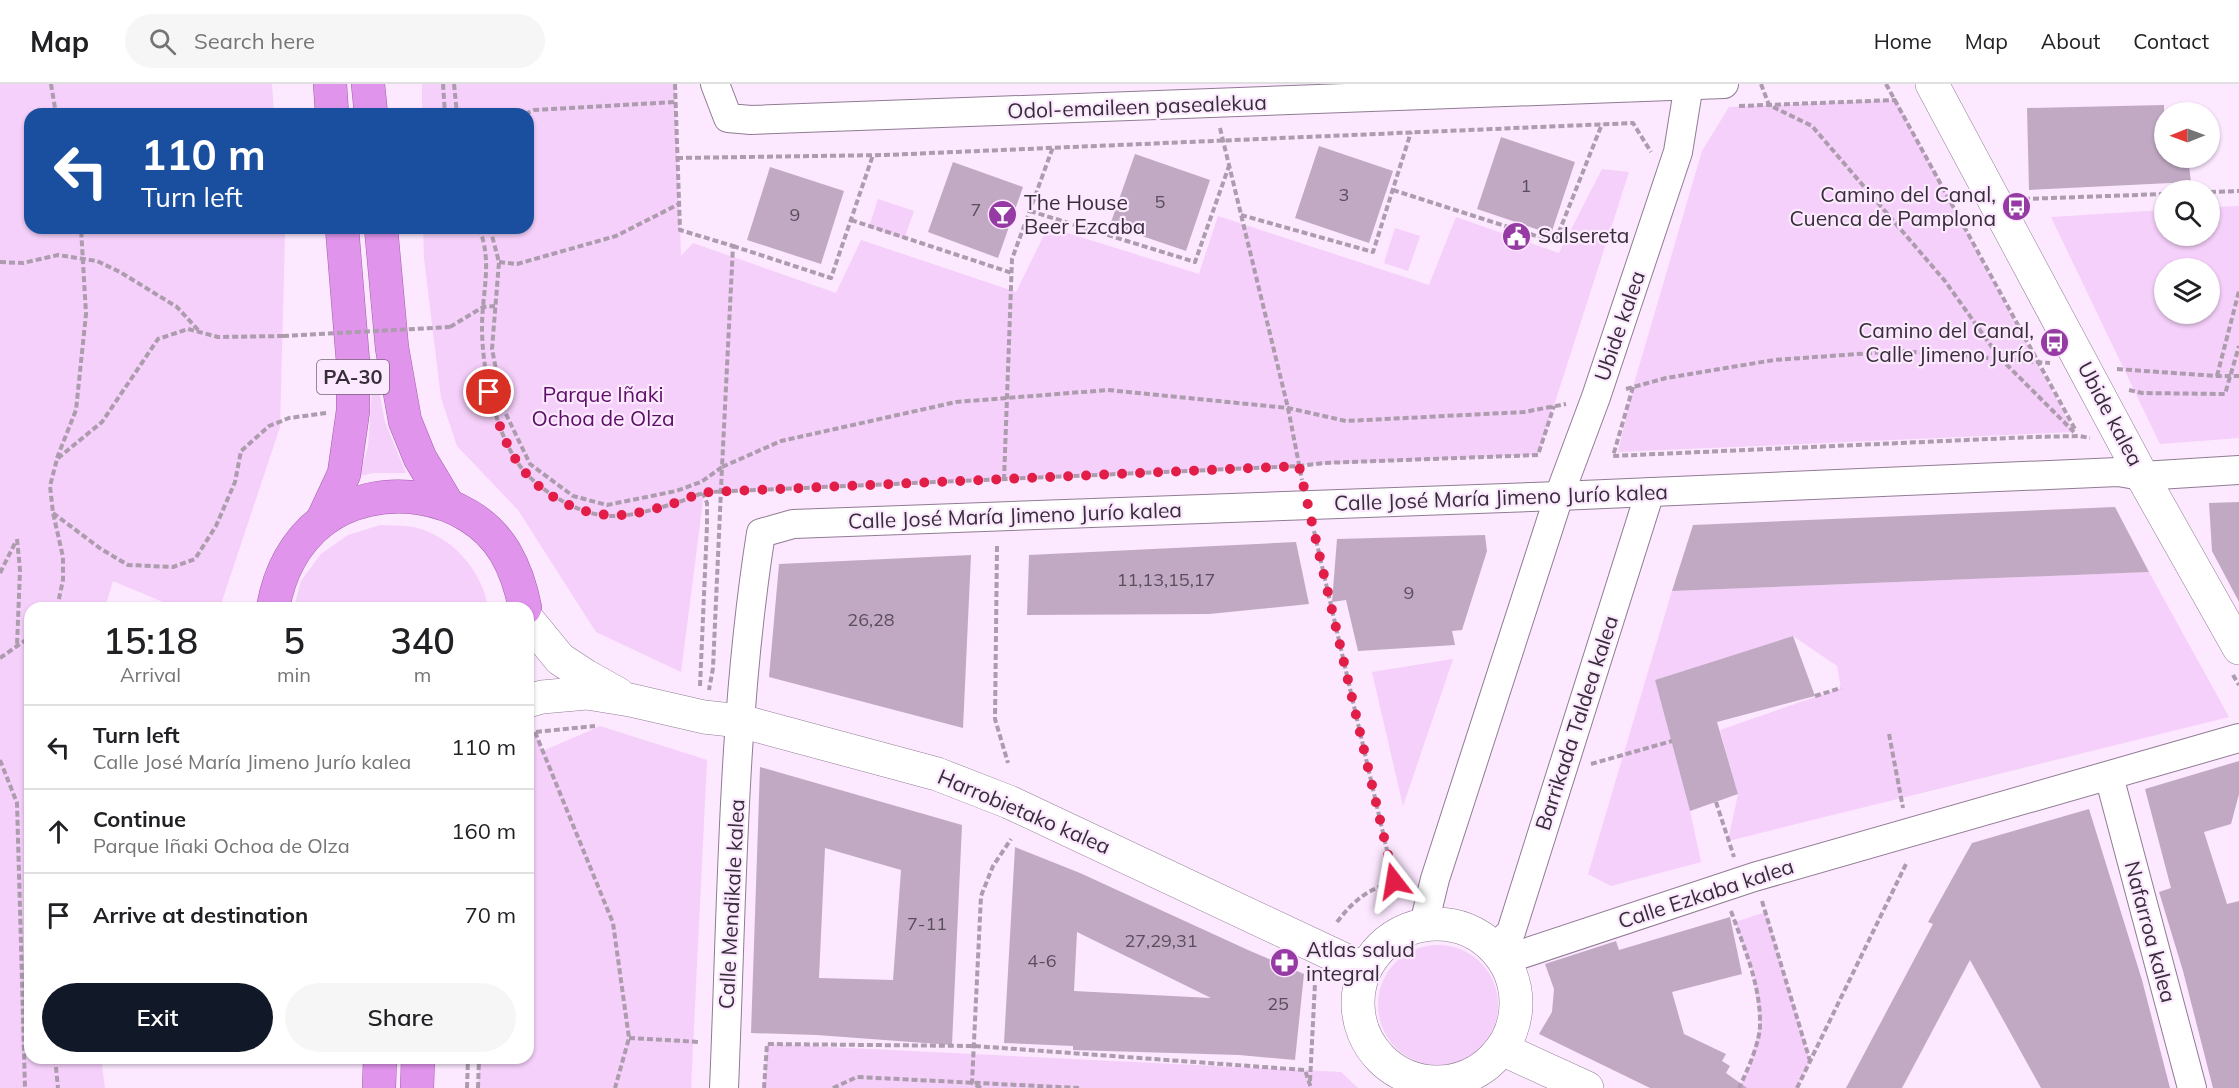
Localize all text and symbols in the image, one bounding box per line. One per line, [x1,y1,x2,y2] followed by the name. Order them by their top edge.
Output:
[125,14,545,68] search box
[30,24,89,59] text: Map
[146,25,179,58] icon: search
[194,27,315,55] text: Search here
[1874,28,1932,54] text: Home
[1965,28,2008,54] text: Map
[2041,28,2100,54] text: About
[2133,28,2209,54] text: Contact
[1007,88,1267,124] street label: Odol-emaileen pasealekua
[2154,102,2220,168] north arrow
[2154,102,2220,324] map controls
[141,128,266,181] text: 110 m
[42,132,120,210] icon: left
[1521,174,1531,197] house number: 1
[141,180,243,214] text: Turn left
[2154,180,2220,246] button: search
[1789,181,1996,231] place label: Camino del Canal, Cuenca de Pamplona
[1339,183,1349,206] house number: 3
[1024,189,1145,239] place label: The House Beer Ezcaba
[1155,190,1166,213] house number: 5
[2001,191,2033,223] bus stop icon: Camino del Canal, Cuenca de Pamplona
[971,198,981,221] house number: 7
[987,199,1019,231] bar icon: The House Beer Ezcaba
[790,203,800,226] house number: 9
[1501,220,1533,252] public building icon: Salsereta
[1538,222,1629,248] place label: Salsereta
[2154,258,2220,324] button: layers
[1588,267,1650,384] street label: Ubide kalea
[1858,317,2034,367] place label: Camino del Canal, Calle Jimeno Jurío
[2039,327,2071,359] bus stop icon: Camino del Canal, Calle Jimeno Jurío
[2072,357,2149,470] street label: Ubide kalea
[317,360,389,394] road number: PA-30
[463,366,514,417] pin
[472,375,505,408] icon: arrive
[531,381,675,431] park label: Parque Iñaki Ochoa de Olza
[1334,478,1668,516] street label: Calle José María Jimeno Jurío kalea
[848,496,1182,534] street label: Calle José María Jimeno Jurío kalea
[1117,568,1215,591] house number: 11,13,15,17
[1404,581,1414,604] house number: 9
[847,608,895,631] house number: 26,28
[1529,612,1623,833] street label: Barrikada Taldea kalea
[103,618,198,663] text: 15:18
[283,618,305,663] text: 5
[390,618,455,663] text: 340
[120,662,181,687] text: Arrival
[277,662,311,687] text: min
[414,662,431,687] text: m
[93,721,180,749] text: Turn left
[42,731,75,764] icon: left
[451,733,516,761] text: 110 m
[93,749,411,774] text: Calle José María Jimeno Jurío kalea
[934,763,1115,859] street label: Harrobietako kalea
[713,798,749,1010] street label: Calle Mendikale kalea
[93,805,186,833] text: Continue
[42,815,75,848] icon: ahead
[451,817,516,845] text: 160 m
[93,833,350,858] text: Parque Iñaki Ochoa de Olza
[1362,849,1426,913] position arrow
[1615,852,1797,934] street label: Calle Ezkaba kalea
[2120,858,2182,1005] street label: Nafarroa kalea
[42,899,75,932] icon: arrive
[93,901,308,929] text: Arrive at destination
[465,901,516,929] text: 70 m
[907,912,947,935] house number: 7-11
[1124,929,1198,952] house number: 27,29,31
[1306,936,1415,986] place label: Atlas salud integral
[1269,946,1301,978] pharmacy icon: Atlas salud integral
[1027,949,1057,972] house number: 4-6
[42,983,273,1052] button: Exit
[285,983,516,1052] button: Share
[1267,992,1289,1015] house number: 25

